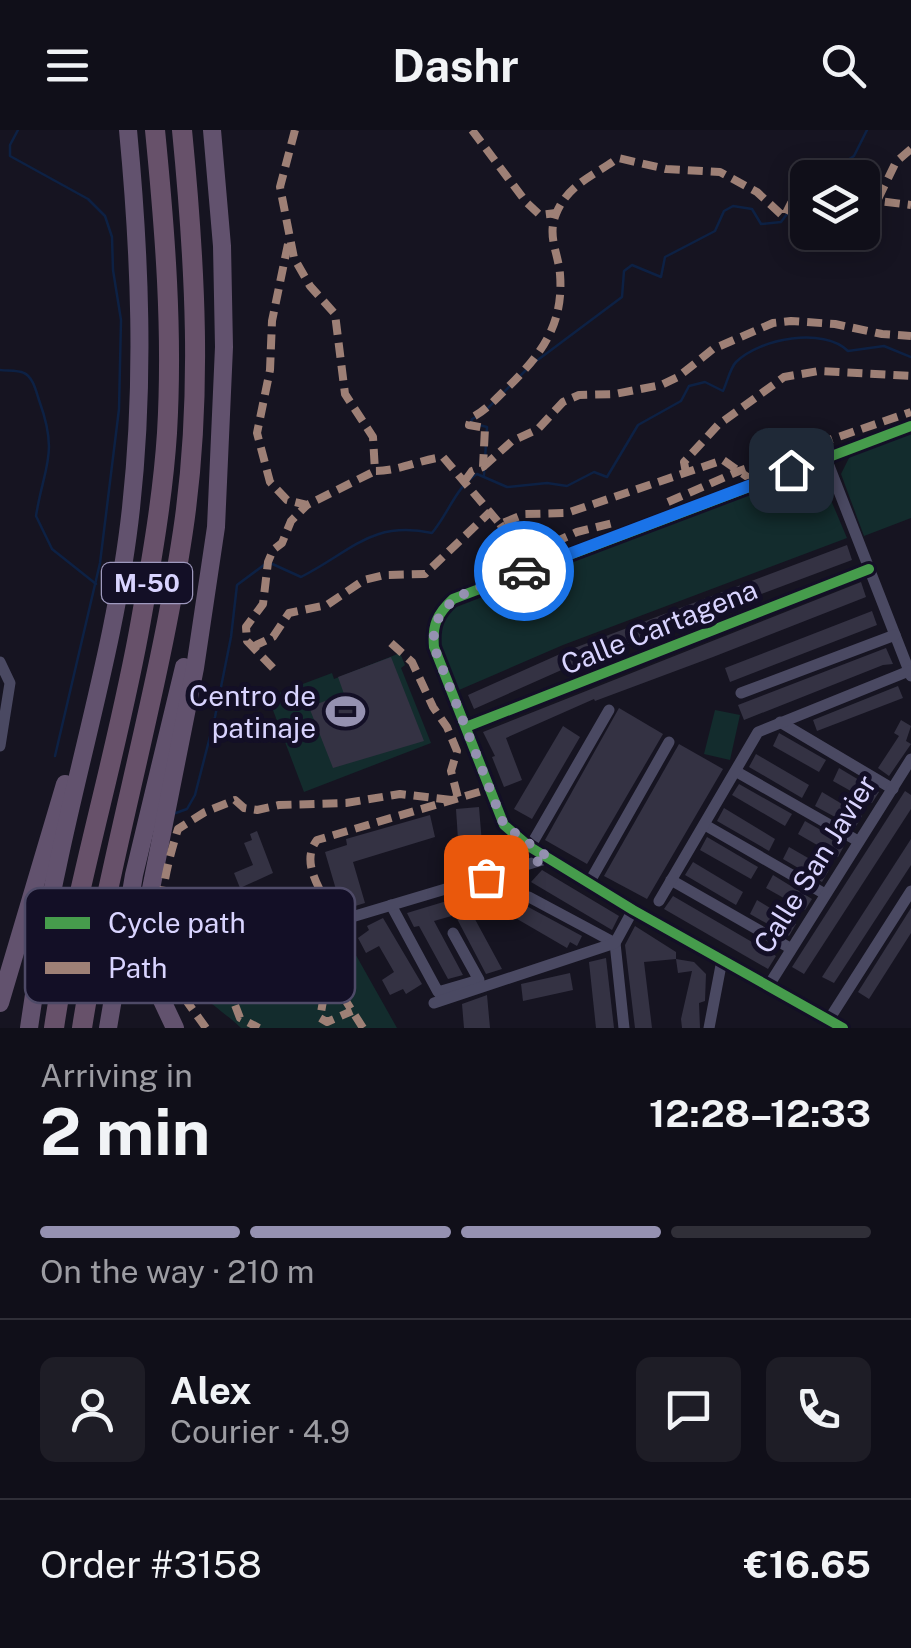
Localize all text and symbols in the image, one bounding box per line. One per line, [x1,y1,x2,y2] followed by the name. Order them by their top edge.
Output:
[40,38,95,93] icon: menu
[816,38,871,93] icon: search
[392,39,519,92] text: Dashr
[790,160,880,250] map controls
[790,160,880,250] button: layers
[749,428,834,513] pin
[764,443,819,498] icon: home
[474,521,574,621] courier
[497,544,552,599] icon: car
[102,563,192,603] road number: M-50
[556,572,762,681] street label: Calle Cartagena
[189,679,316,744] place label: Centro de patinaje
[325,691,367,733] sports icon: Centro de patinaje
[747,769,883,959] street label: Calle San Javier
[444,835,529,920] pin
[459,850,514,905] icon: bag
[25,888,355,1003] legend
[108,906,246,939] text: Cycle path
[108,951,167,984] text: Path
[40,1057,193,1094] text: Arriving in
[649,1091,871,1136] text: 12:28–12:33
[40,1093,210,1170] text: 2 min
[40,1253,314,1290] text: On the way · 210 m
[40,1357,145,1462] button: person
[636,1357,741,1462] button: chat
[766,1357,871,1462] button: phone
[170,1368,252,1413] text: Alex
[170,1413,350,1450] text: Courier · 4.9
[40,1542,262,1587] text: Order #3158
[744,1542,871,1587] text: €16.65

